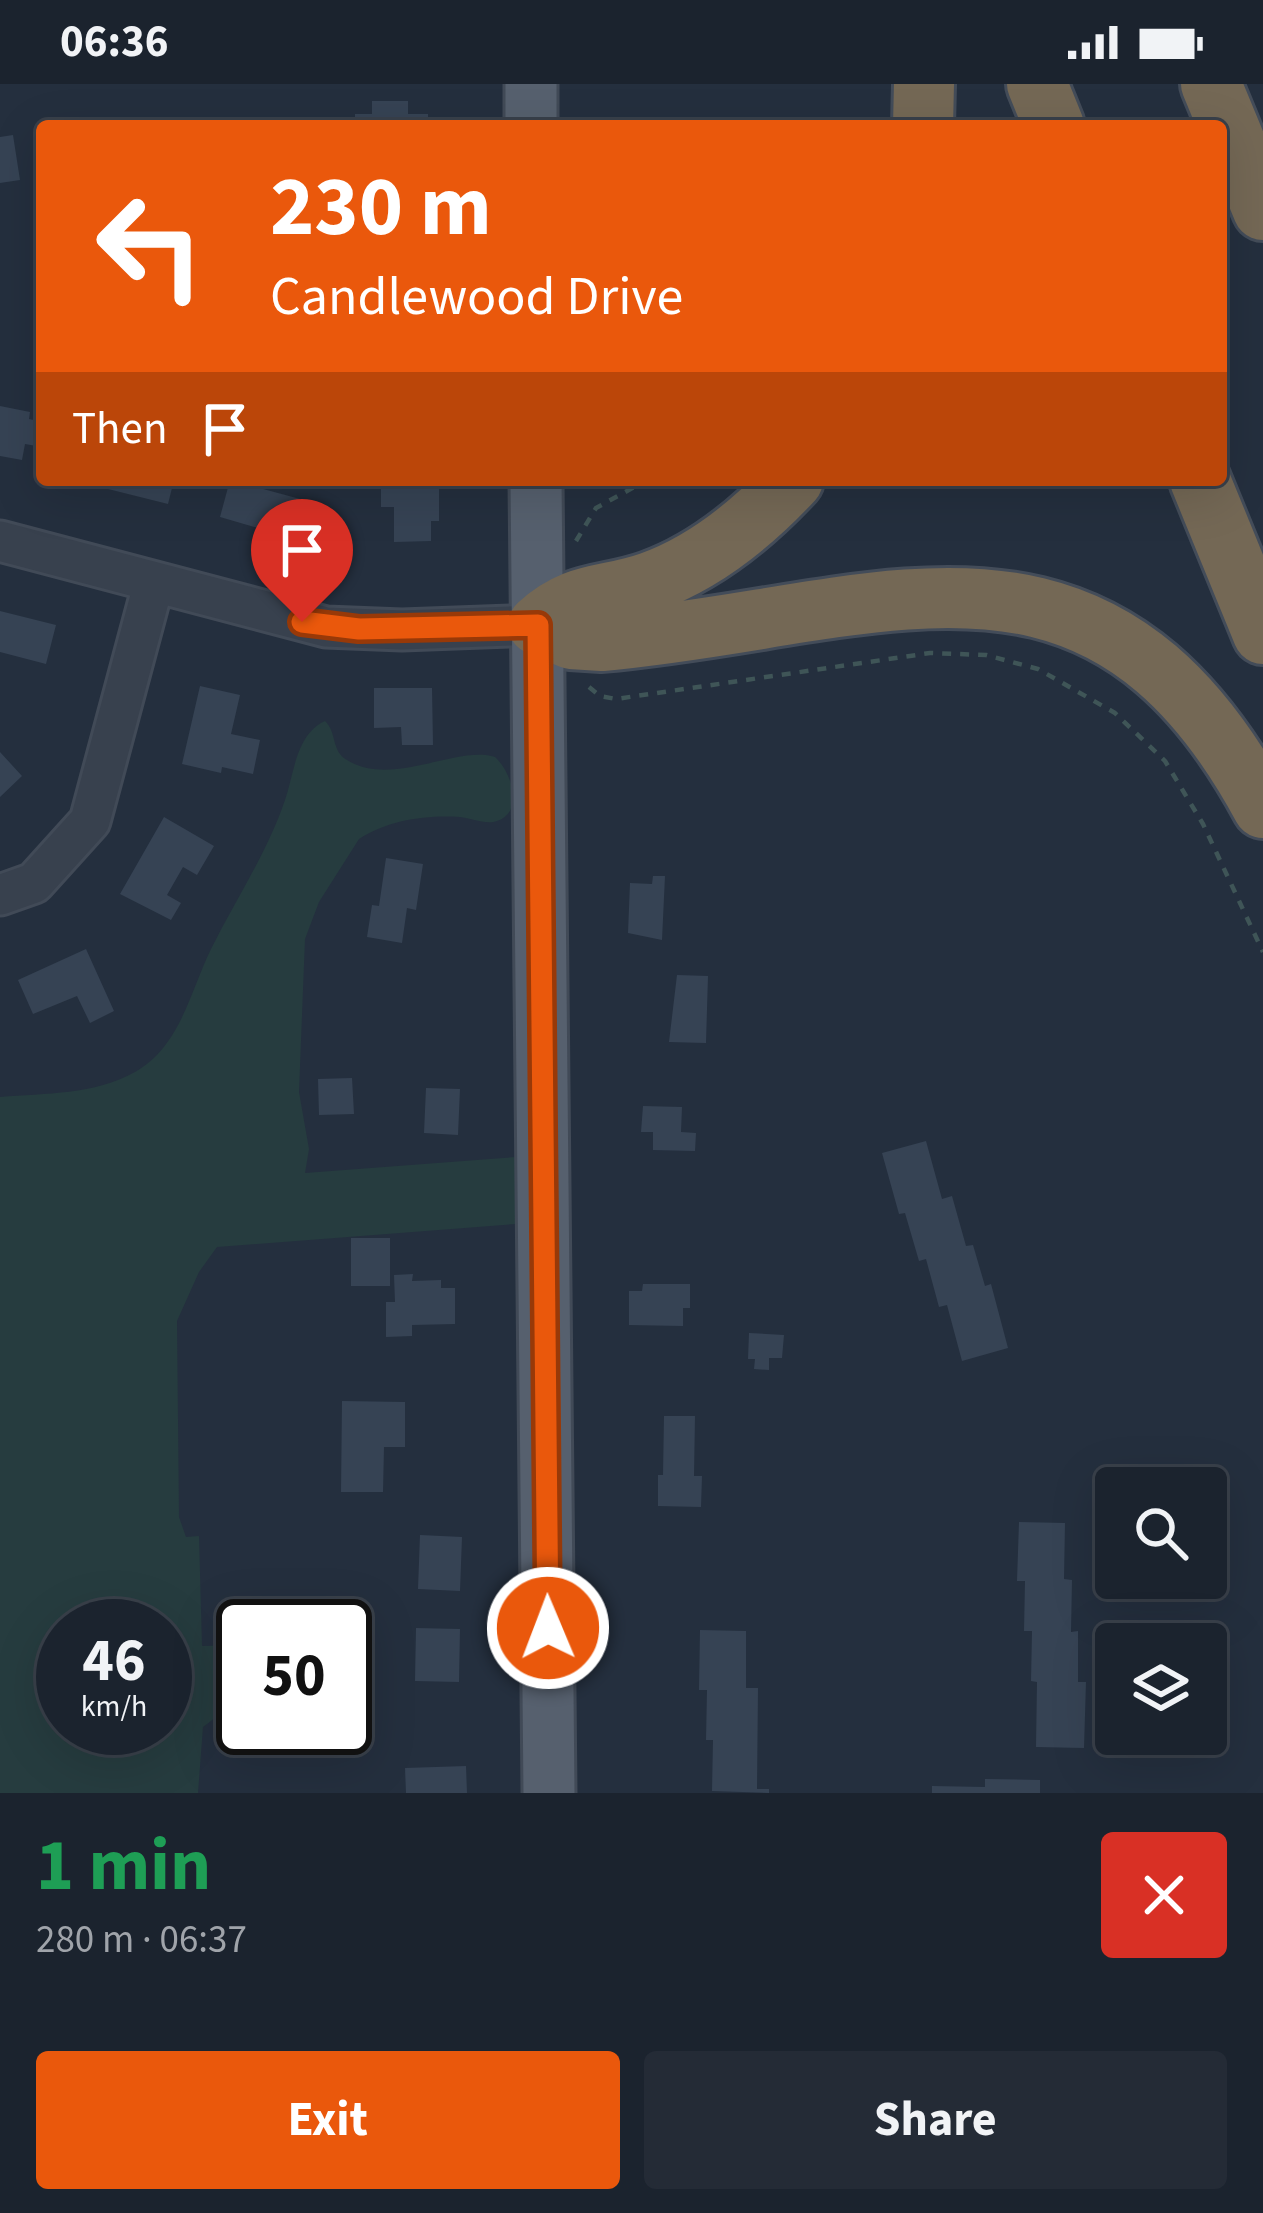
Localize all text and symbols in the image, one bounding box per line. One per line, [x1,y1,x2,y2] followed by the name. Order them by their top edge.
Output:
[60,10,169,74] text: 06:36
[270,148,492,268] text: 230 m
[72,168,228,324] icon: left
[270,259,683,336] text: Candlewood Drive
[192,396,258,462] icon: arrive
[72,397,168,461] text: Then
[251,499,353,622] pin
[269,517,335,583] icon: arrive
[1095,1467,1227,1755] map controls
[1095,1467,1227,1599] button: search
[485,1565,611,1691] position arrow
[216,1599,372,1755] speed limit sign: 50
[82,1619,146,1704] text: 46
[1095,1623,1227,1755] button: layers
[81,1685,147,1728] text: km/h
[36,1815,211,1918] text: 1 min
[1101,1832,1227,1958] button: close
[36,1912,247,1968] text: 280 m · 06:37
[36,2051,620,2189] button: Exit
[644,2051,1227,2189] button: Share

